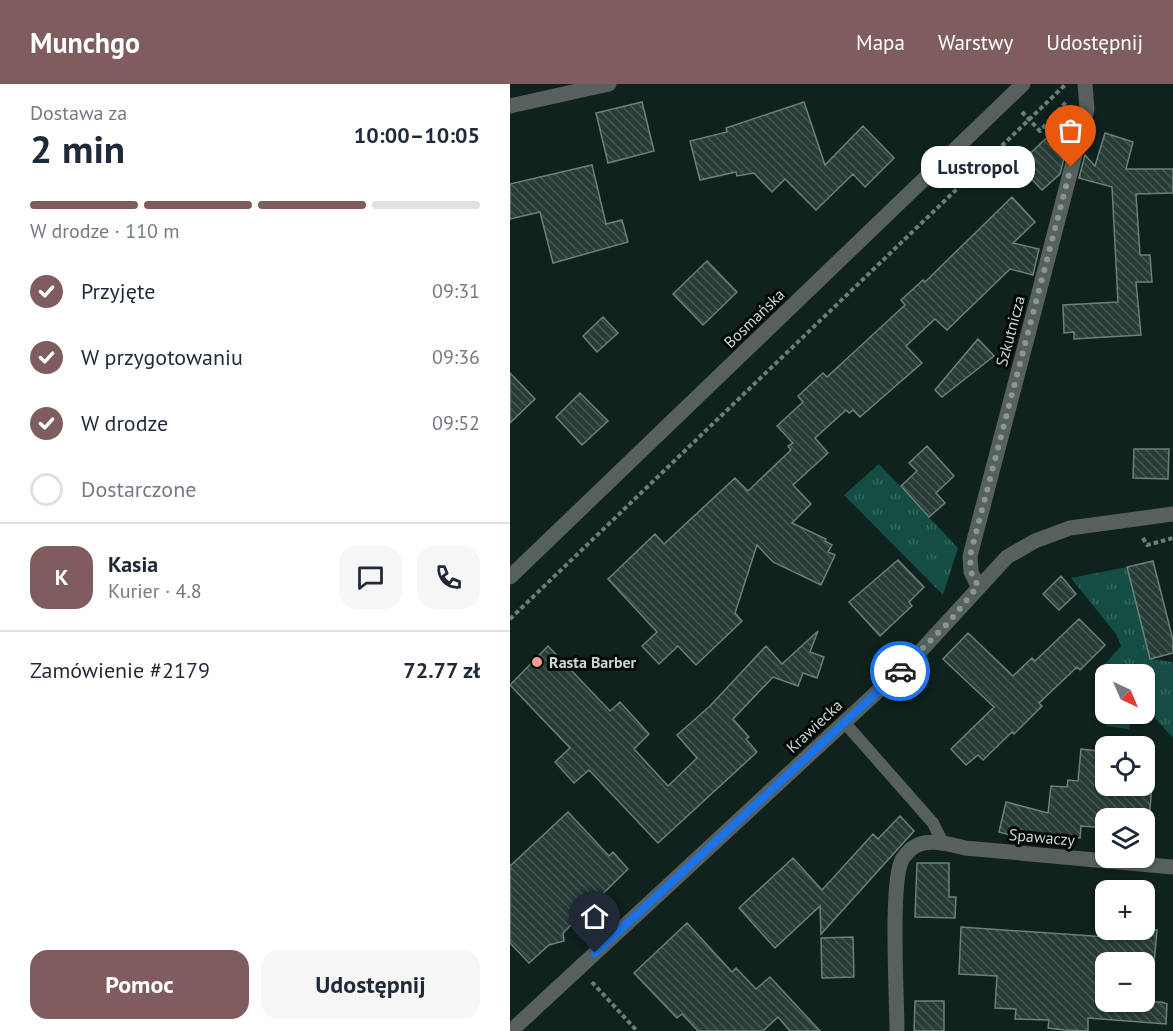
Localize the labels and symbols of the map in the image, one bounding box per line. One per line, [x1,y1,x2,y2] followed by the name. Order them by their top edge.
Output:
[1045,105,1096,167] pin
[921,146,1035,188] callout: Lustropol
[719,284,789,352] street label: Bosmańska
[991,293,1029,369] street label: Szkutnicza
[870,641,930,701] courier
[549,652,637,672] place label: Rasta Barber
[530,655,544,669] marker: Rasta Barber
[1095,664,1155,724] north arrow
[782,695,846,757] street label: Krawiecka
[1008,824,1076,850] street label: Spawaczy
[569,891,620,953] pin

